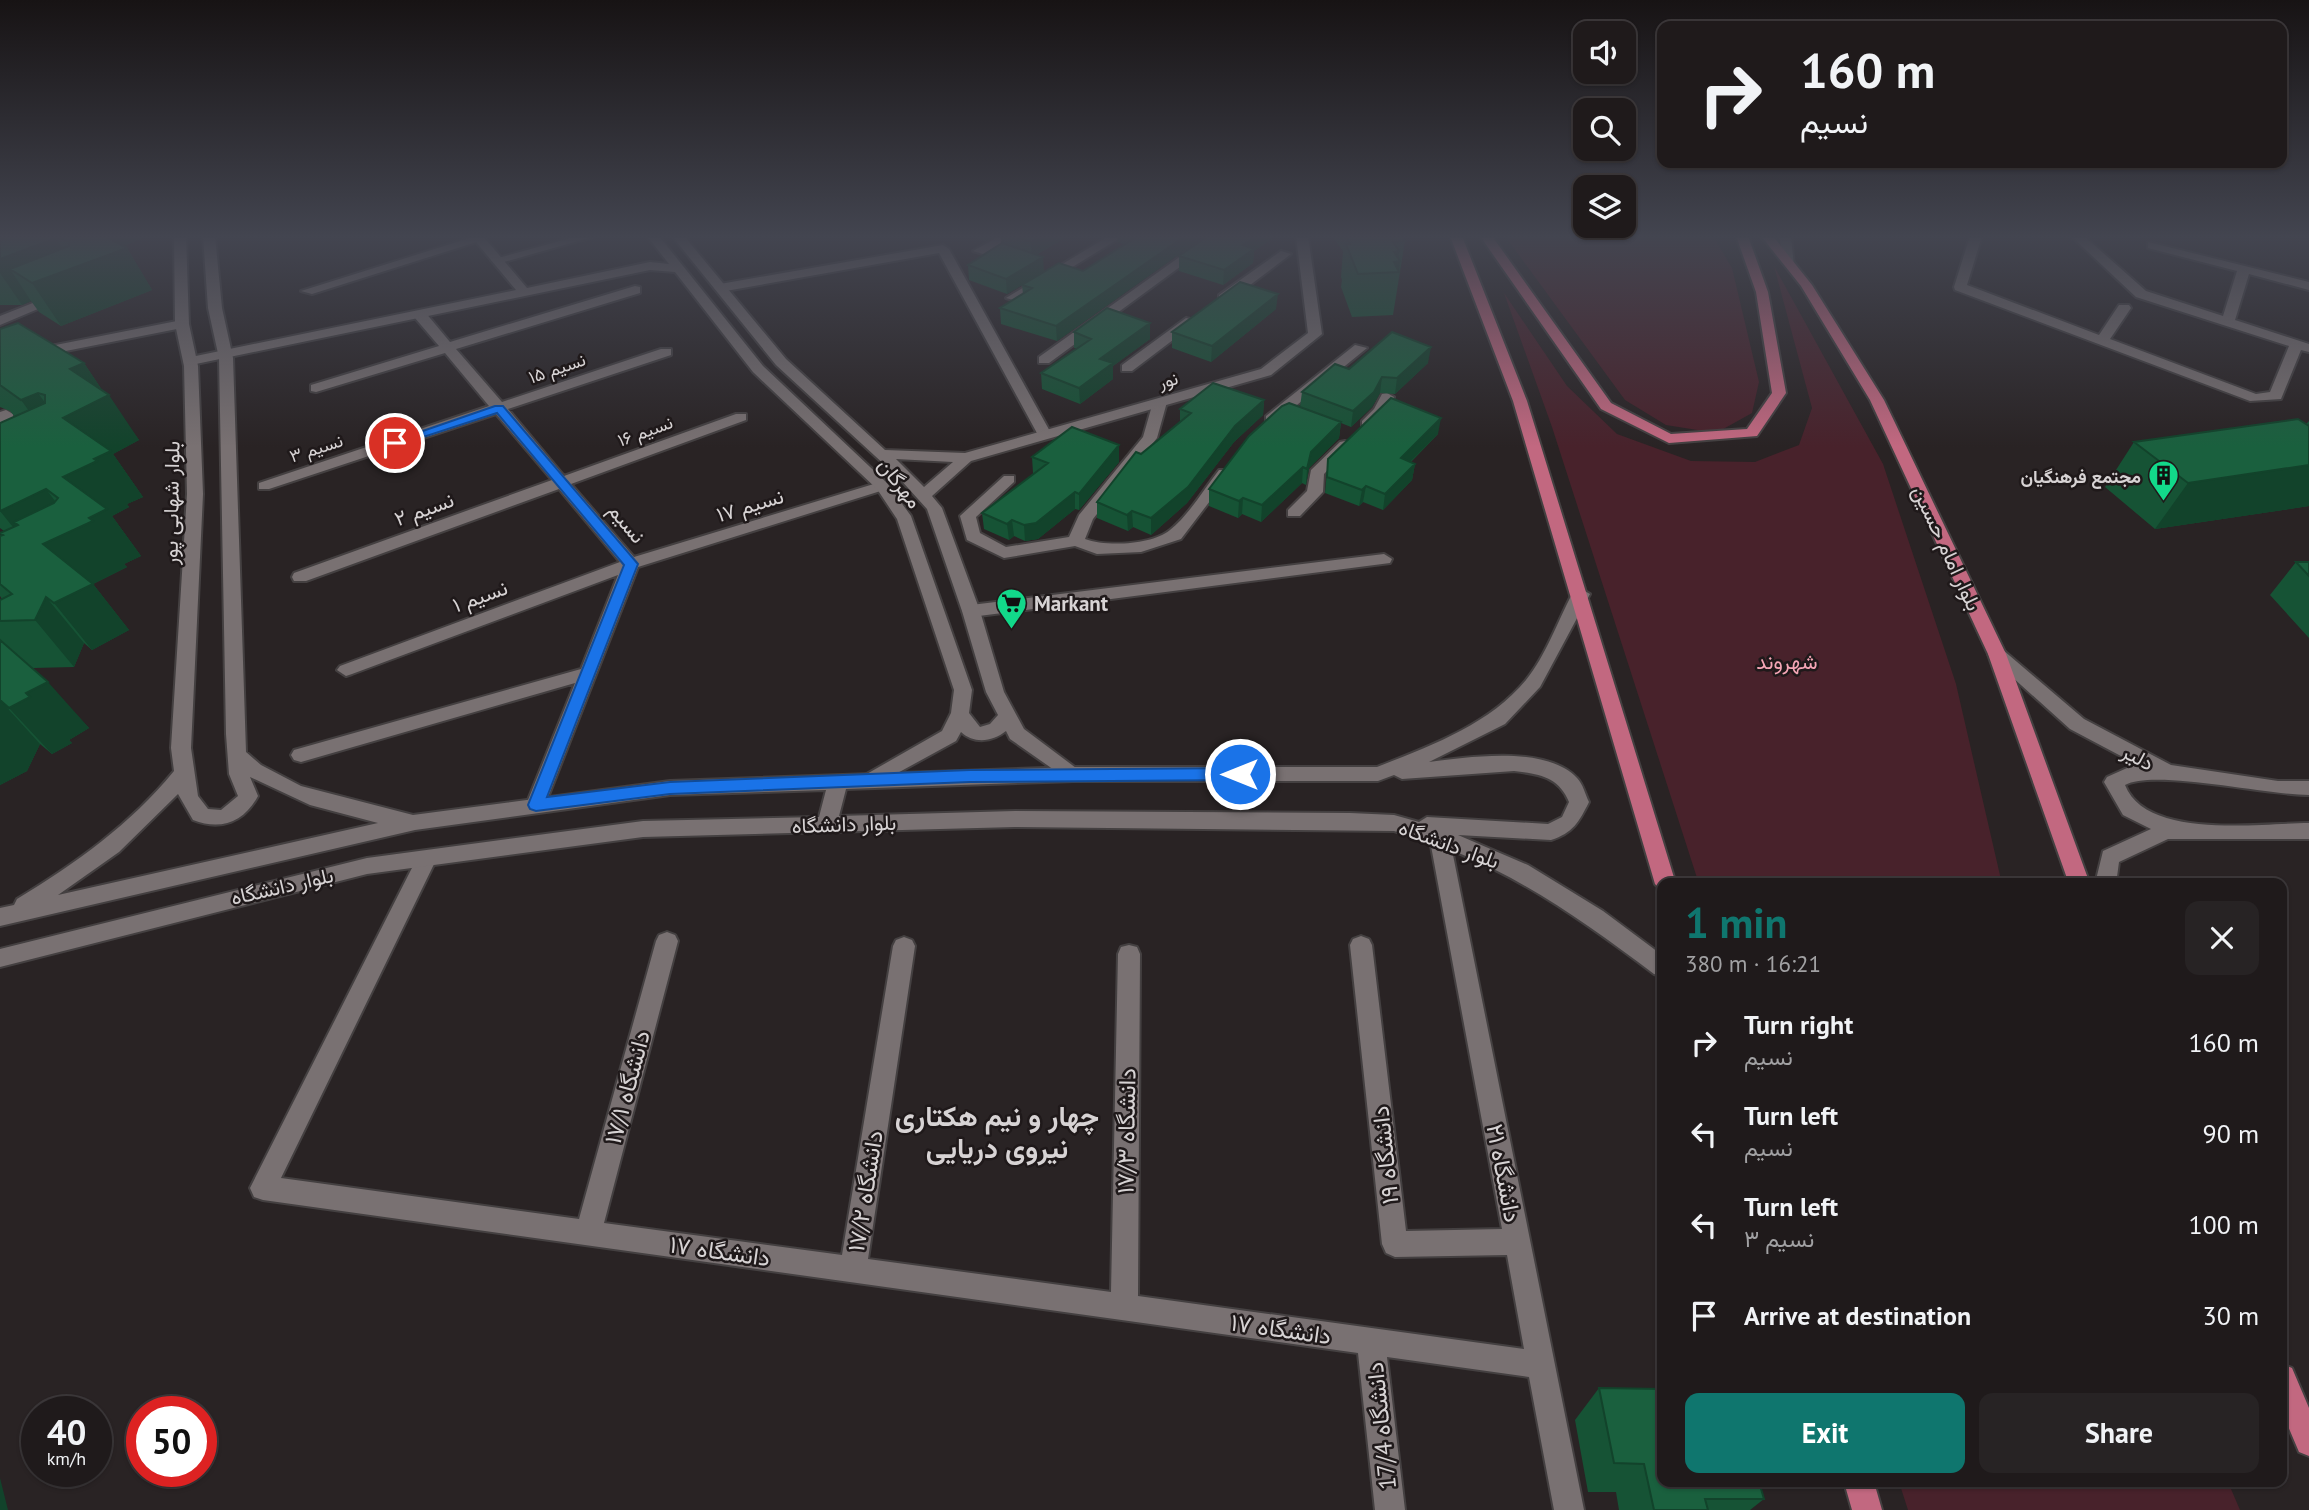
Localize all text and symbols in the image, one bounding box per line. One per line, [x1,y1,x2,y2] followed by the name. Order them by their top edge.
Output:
[1573,21,1636,238] map controls
[1573,21,1636,84] button: sound
[1800,38,1935,102] text: 160 m
[1685,49,1776,140] icon: right
[1573,98,1636,161] button: search
[1800,100,1868,142] text: نسیم
[1573,175,1636,238] button: layers
[525,348,589,389] street label: نسیم ۱۵
[1155,366,1180,394] street label: نور
[614,410,676,453] street label: نسیم ۱۶
[365,413,425,473] pin
[376,424,414,462] icon: arrive
[286,429,346,468] street label: نسیم ۳
[156,441,187,566] street label: بلوار شهابی پور
[872,452,928,514] street label: مهرگان
[2147,459,2181,503] building icon: مجتمع فرهنگیان
[2021,465,2141,489] place label: مجتمع فرهنگیان
[1905,481,1988,615] street label: بلوار امام حسین
[713,482,787,529] street label: نسیم ۱۷
[391,486,458,533] street label: نسیم ۲
[602,497,652,549] street label: نسیم
[449,574,511,619] street label: نسیم ۱
[994,586,1028,630] supermarket icon: Markant
[1034,590,1109,617] place label: Markant
[1756,648,1818,675] park label: شهروند
[1203,737,1277,811] position arrow
[2116,737,2159,777] street label: دلیر
[791,809,897,839] street label: بلوار دانشگاه
[1395,813,1503,875] street label: بلوار دانشگاه
[228,861,336,911] street label: بلوار دانشگاه
[1685,895,1787,950] text: 1 min
[2185,901,2259,975] button: close
[1685,949,1821,978] text: 380 m · 16:21
[1744,1008,1853,1041] text: Turn right
[1685,1024,1723,1062] icon: right
[2188,1026,2259,1059] text: 160 m
[597,1027,657,1147] street label: دانشگاه ۱۷/۱
[1744,1042,1793,1071] text: نسیم
[1109,1068,1143,1194] street label: دانشگاه ۱۷/۳
[895,1097,1099,1166] district label: چهار و نیم هکتاری نیروی دریایی
[1744,1099,1838,1132] text: Turn left
[1364,1104,1406,1206] street label: دانشگاه ۱۹
[1685,1115,1723,1153] icon: left
[2203,1117,2259,1150] text: 90 m
[1479,1121,1529,1225] street label: دانشگاه ۲۱
[840,1128,890,1254] street label: دانشگاه ۱۷/۲
[1744,1133,1793,1162] text: نسیم
[1744,1190,1838,1223] text: Turn left
[1685,1206,1723,1244] icon: left
[2188,1208,2259,1241] text: 100 m
[1744,1224,1814,1253] text: نسیم ۳
[668,1229,772,1273] street label: دانشگاه ۱۷
[1685,1297,1723,1335] icon: arrive
[1744,1299,1971,1332] text: Arrive at destination
[2203,1299,2259,1332] text: 30 m
[1229,1307,1333,1351] street label: دانشگاه ۱۷
[1359,1361,1403,1491] street label: دانشگاه 17/4
[1685,1393,1965,1473] button: Exit
[1979,1393,2259,1473] button: Share
[126,1396,217,1487] speed limit sign: 50
[47,1409,86,1455] text: 40
[47,1447,86,1470] text: km/h

